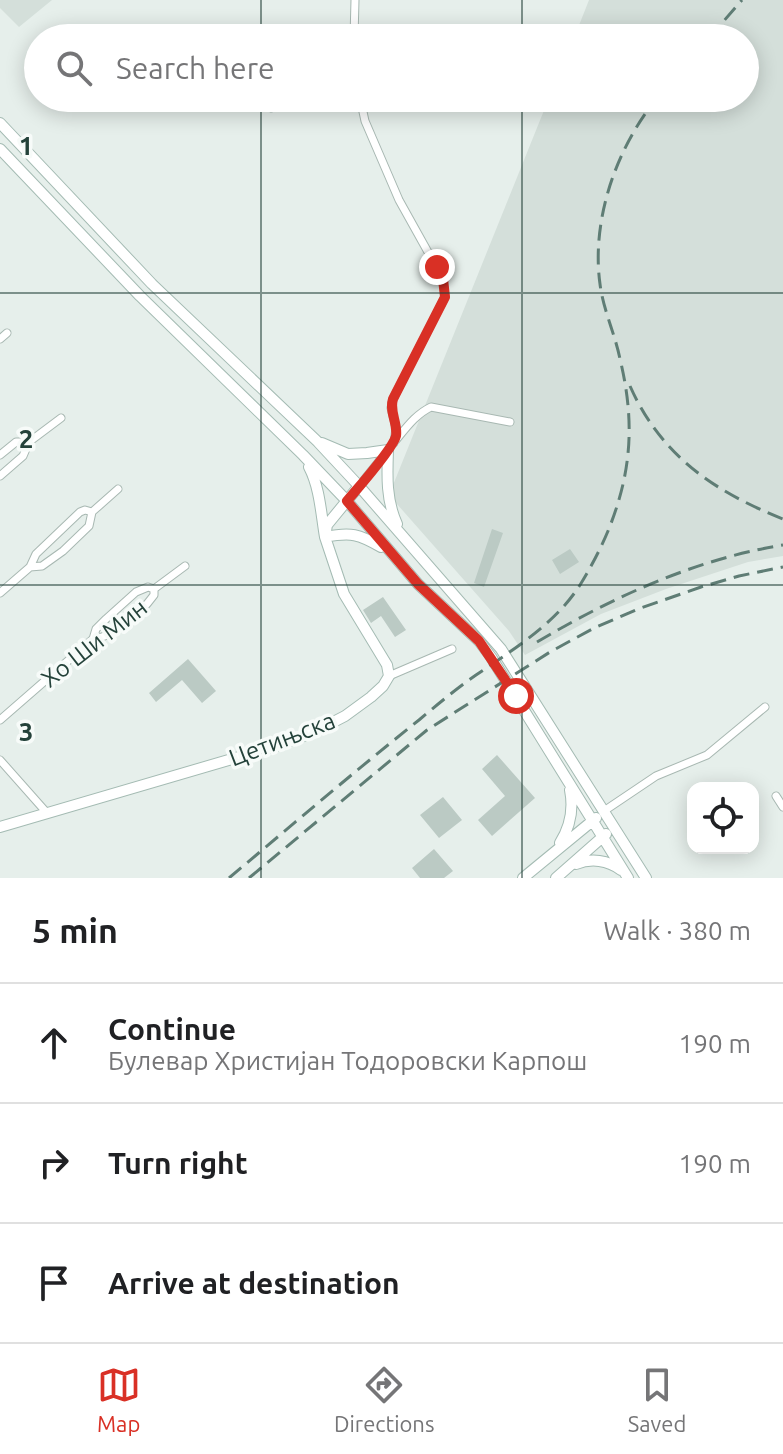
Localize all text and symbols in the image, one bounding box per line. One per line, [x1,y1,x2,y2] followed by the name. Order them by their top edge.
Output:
[24,24,759,112] search box
[52,46,96,90] icon: search
[116,51,275,85] text: Search here
[19,131,33,160] text: 1
[419,249,455,285] route end
[19,424,33,453] text: 2
[36,594,152,692] street label: Хо Ши Мин
[498,678,534,714] route start
[225,706,339,772] street label: Цетињска
[19,717,33,746] text: 3
[687,782,759,854] map controls
[687,782,759,854] button: locate
[32,911,118,949] text: 5 min
[603,916,751,945] text: Walk · 380 m
[108,1012,236,1046] text: Continue
[32,1021,76,1065] icon: ahead
[679,1029,751,1058] text: 190 m
[108,1046,587,1075] text: Булевар Христијан Тодоровски Карпош
[32,1141,76,1185] icon: right
[108,1146,248,1180] text: Turn right
[679,1149,751,1178] text: 190 m
[32,1261,76,1305] icon: arrive
[108,1266,400,1300] text: Arrive at destination
[97,1363,141,1436] tab: Map
[334,1363,434,1436] tab: Directions
[628,1363,686,1436] tab: Saved

